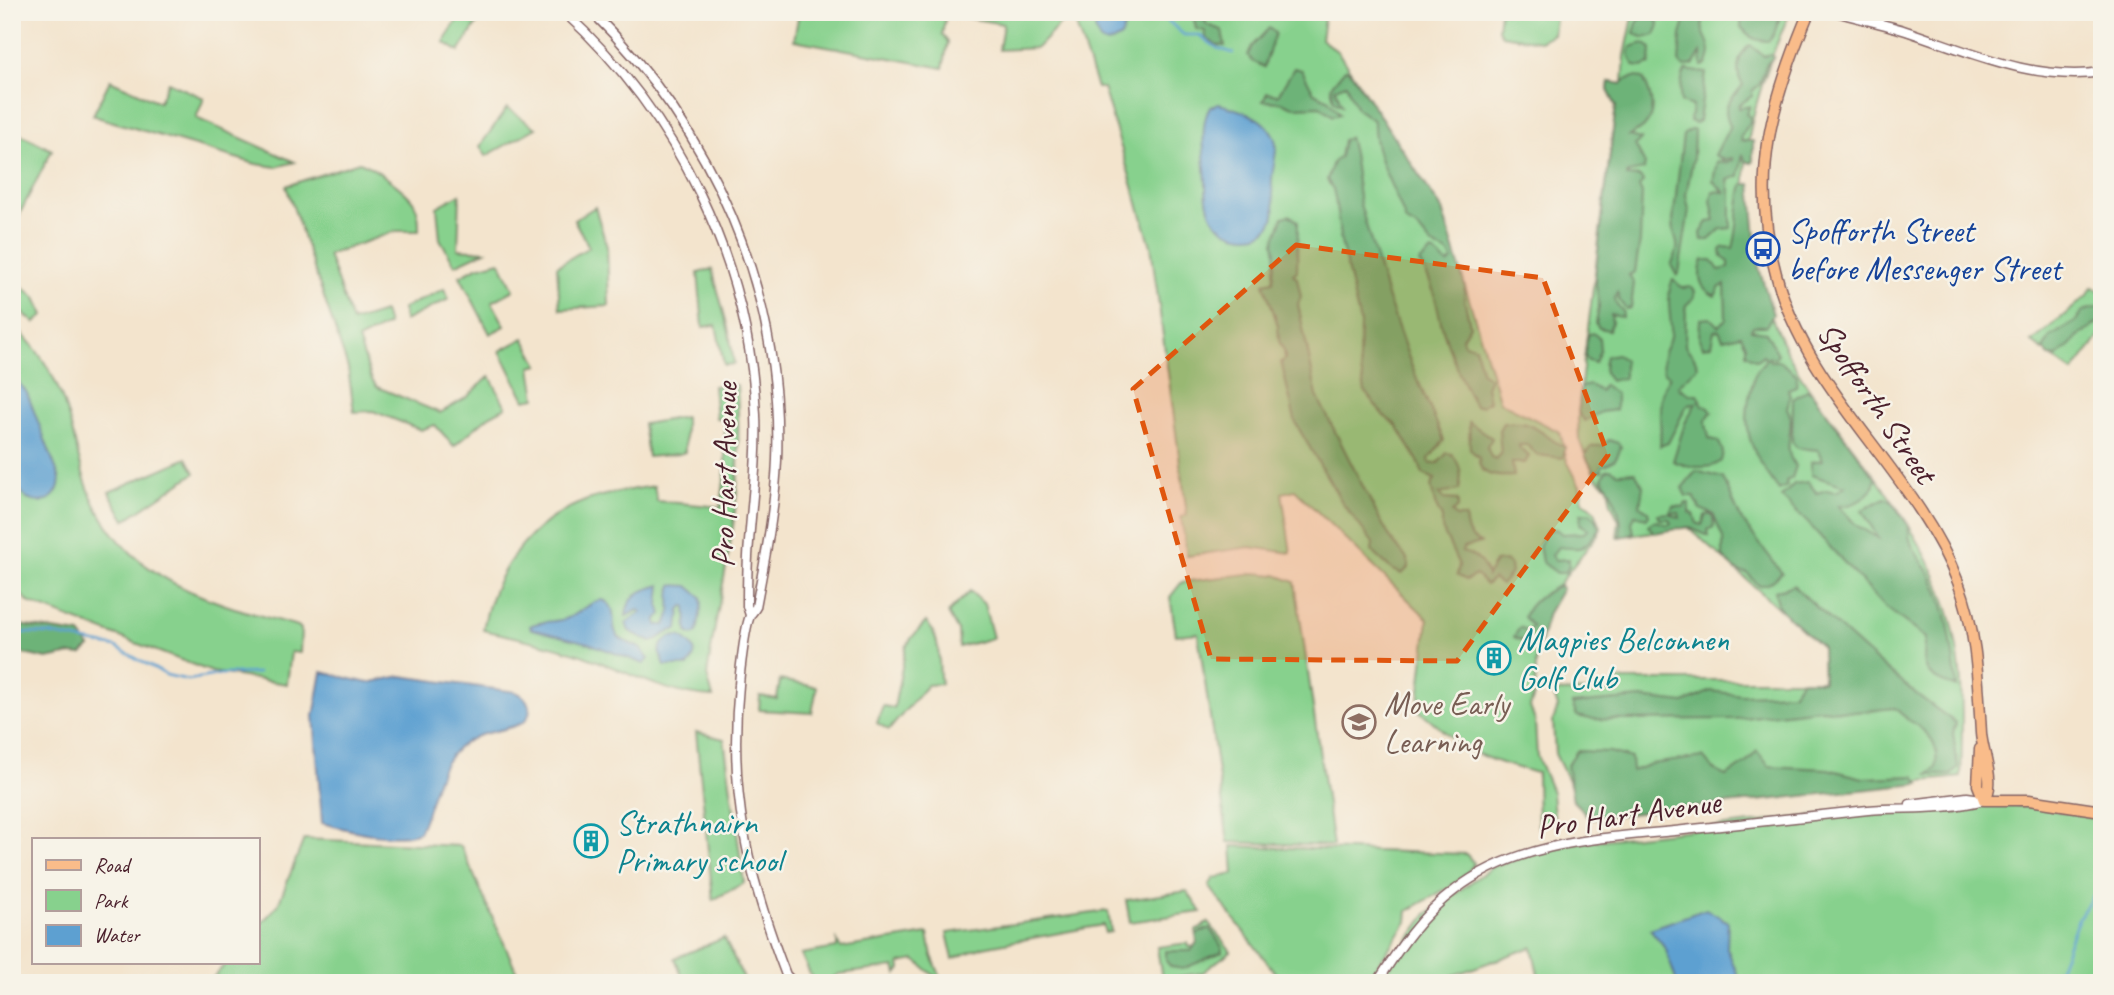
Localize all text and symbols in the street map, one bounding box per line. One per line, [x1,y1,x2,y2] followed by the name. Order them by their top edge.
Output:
[1788,210,2064,290] place label: Spofforth Street before Messenger Street
[1744,230,1782,268] bus stop icon: Spofforth Street before Messenger Street
[1808,314,1948,494] street label: Spofforth Street
[701,380,747,568] street label: Pro Hart Avenue
[1518,619,1729,699] place label: Magpies Belconnen Golf Club
[1475,639,1513,677] building icon: Magpies Belconnen Golf Club
[1384,683,1512,763] place label: Move Early Learning
[1340,703,1378,741] school or university icon: Move Early Learning
[1533,780,1725,848] street label: Pro Hart Avenue
[616,802,787,882] place label: Strathnairn Primary school
[572,822,610,860] building icon: Strathnairn Primary school
[32,838,259,964] legend
[94,852,133,878] text: Road
[94,888,129,914] text: Park
[94,922,141,948] text: Water

